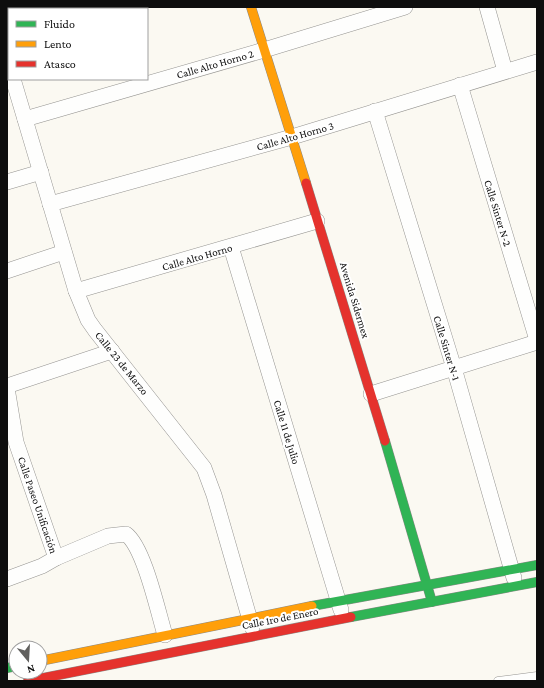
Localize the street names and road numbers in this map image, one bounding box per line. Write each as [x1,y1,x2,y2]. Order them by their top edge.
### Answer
street label: Calle Alto Horno 2 [175,47,255,81]
street label: Calle Alto Horno 3 [255,119,335,153]
street label: Calle Sinter N-2 [482,178,514,248]
street label: Calle Alto Horno [161,241,234,273]
street label: Avenida Sidermex [338,261,372,339]
street label: Calle Sinter N-1 [431,314,463,382]
street label: Calle 23 de Marzo [93,329,151,397]
street label: Calle 11 de Julio [271,398,303,466]
street label: Calle Paseo Unificación [16,455,60,555]
street label: Calle 1ro de Enero [241,605,320,631]

